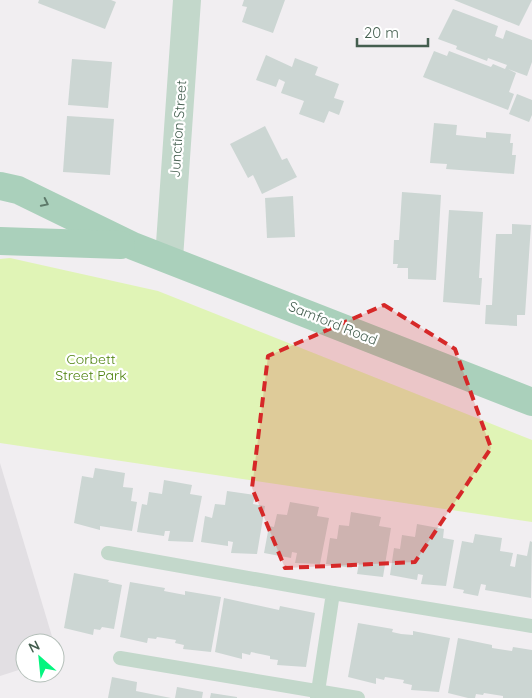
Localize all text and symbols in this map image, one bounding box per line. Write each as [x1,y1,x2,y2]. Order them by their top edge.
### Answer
scale bar [357,15,428,47]
text: 20 m [364,23,399,42]
street label: Junction Street [166,79,190,178]
one-way arrow [40,197,49,207]
street label: Samford Road [286,297,380,349]
park label: Corbett Street Park [55,350,127,384]
north arrow [15,633,65,683]
text: N [25,636,43,657]

